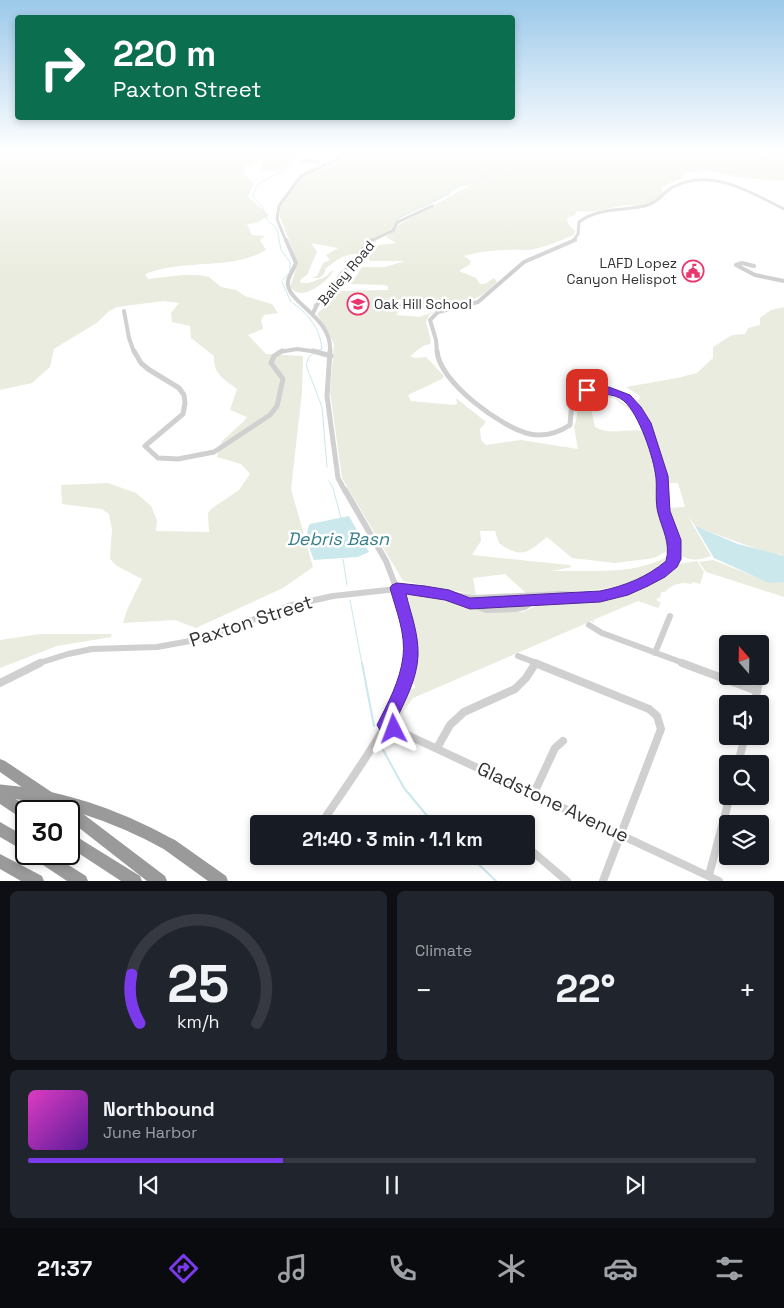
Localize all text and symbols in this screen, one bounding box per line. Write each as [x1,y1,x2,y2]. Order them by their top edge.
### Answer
text: 220 m [113,32,216,76]
icon: right [30,35,95,100]
text: Paxton Street [113,75,261,103]
street label: Bailey Road [314,237,378,309]
place label: LAFD Lopez Canyon Helispot [567,254,677,288]
public building icon: LAFD Lopez Canyon Helispot [681,259,705,283]
school or university icon: Oak Hill School [346,292,370,316]
place label: Oak Hill School [374,295,472,313]
pin [566,369,608,411]
icon: arrive [573,376,601,404]
water label: Debris Basn [287,527,390,550]
street label: Paxton Street [186,589,316,653]
north arrow [719,635,769,685]
map controls [719,635,769,865]
button: sound [719,695,769,745]
position arrow [367,702,419,754]
button: search [719,755,769,805]
street label: Gladstone Avenue [473,756,633,848]
speed limit sign: 30 [15,800,80,865]
button: layers [719,815,769,865]
text: 21:40 · 3 min · 1.1 km [302,827,483,852]
text: Climate [415,940,472,961]
text: 25 [167,951,230,1017]
text: 22° [555,965,616,1013]
text: − [415,972,432,1008]
text: + [739,972,756,1008]
text: km/h [177,1010,220,1033]
text: Northbound [103,1097,215,1122]
text: June Harbor [103,1122,197,1143]
icon: previous [135,1171,163,1199]
icon: pause [378,1171,406,1199]
icon: next [621,1171,649,1199]
icon: directions [166,1251,201,1286]
icon: music [275,1251,310,1286]
icon: phone [385,1251,420,1286]
icon: climate [494,1251,529,1286]
icon: car [603,1251,638,1286]
icon: filters [712,1251,747,1286]
text: 21:37 [37,1254,92,1282]

